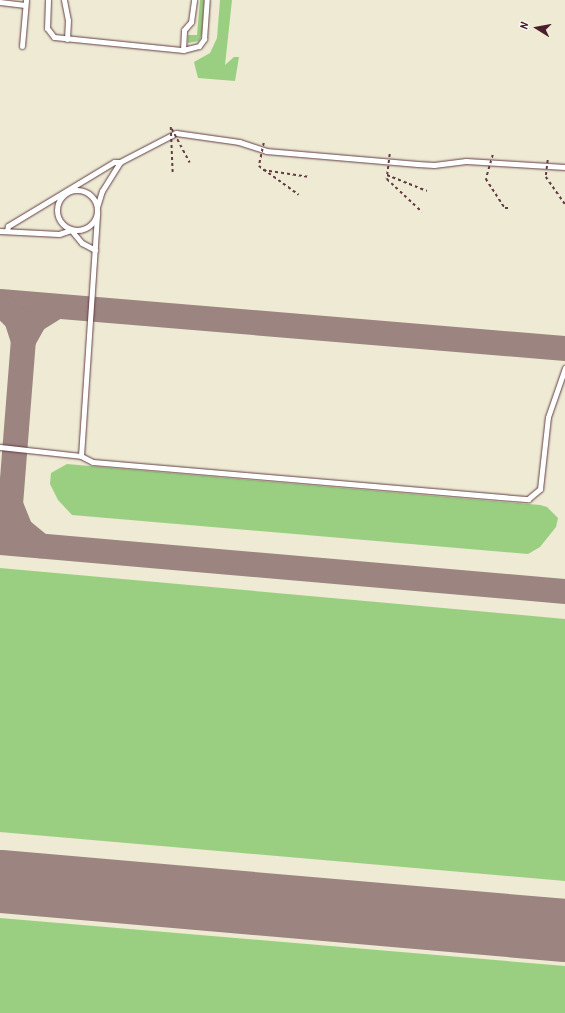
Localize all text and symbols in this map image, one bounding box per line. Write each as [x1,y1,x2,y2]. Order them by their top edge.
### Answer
north arrow [517,8,557,48]
text: N [516,21,535,31]

